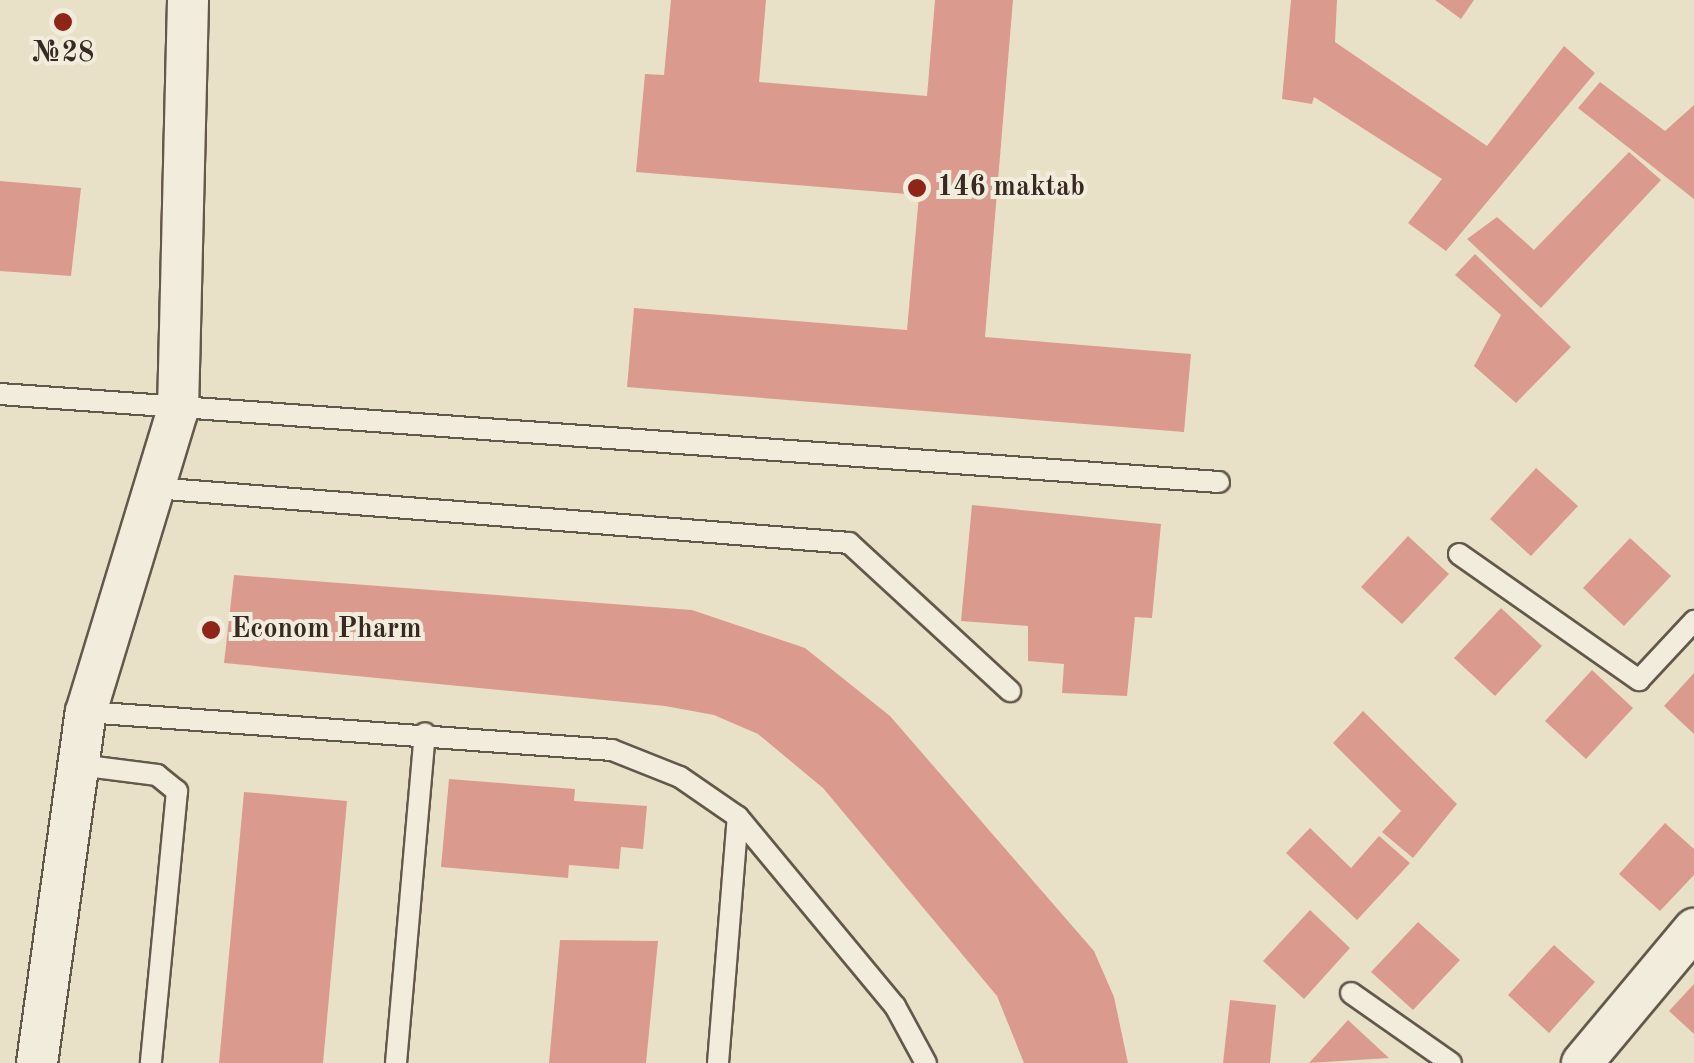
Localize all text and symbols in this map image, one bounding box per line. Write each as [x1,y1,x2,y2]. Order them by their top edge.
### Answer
marker: №28 [52,11,74,33]
place label: №28 [32,37,94,71]
place label: 146 maktab [937,171,1085,205]
marker: 146 maktab [906,177,928,199]
place label: Econom Pharm [231,613,422,647]
marker: Econom Pharm [200,619,222,641]

